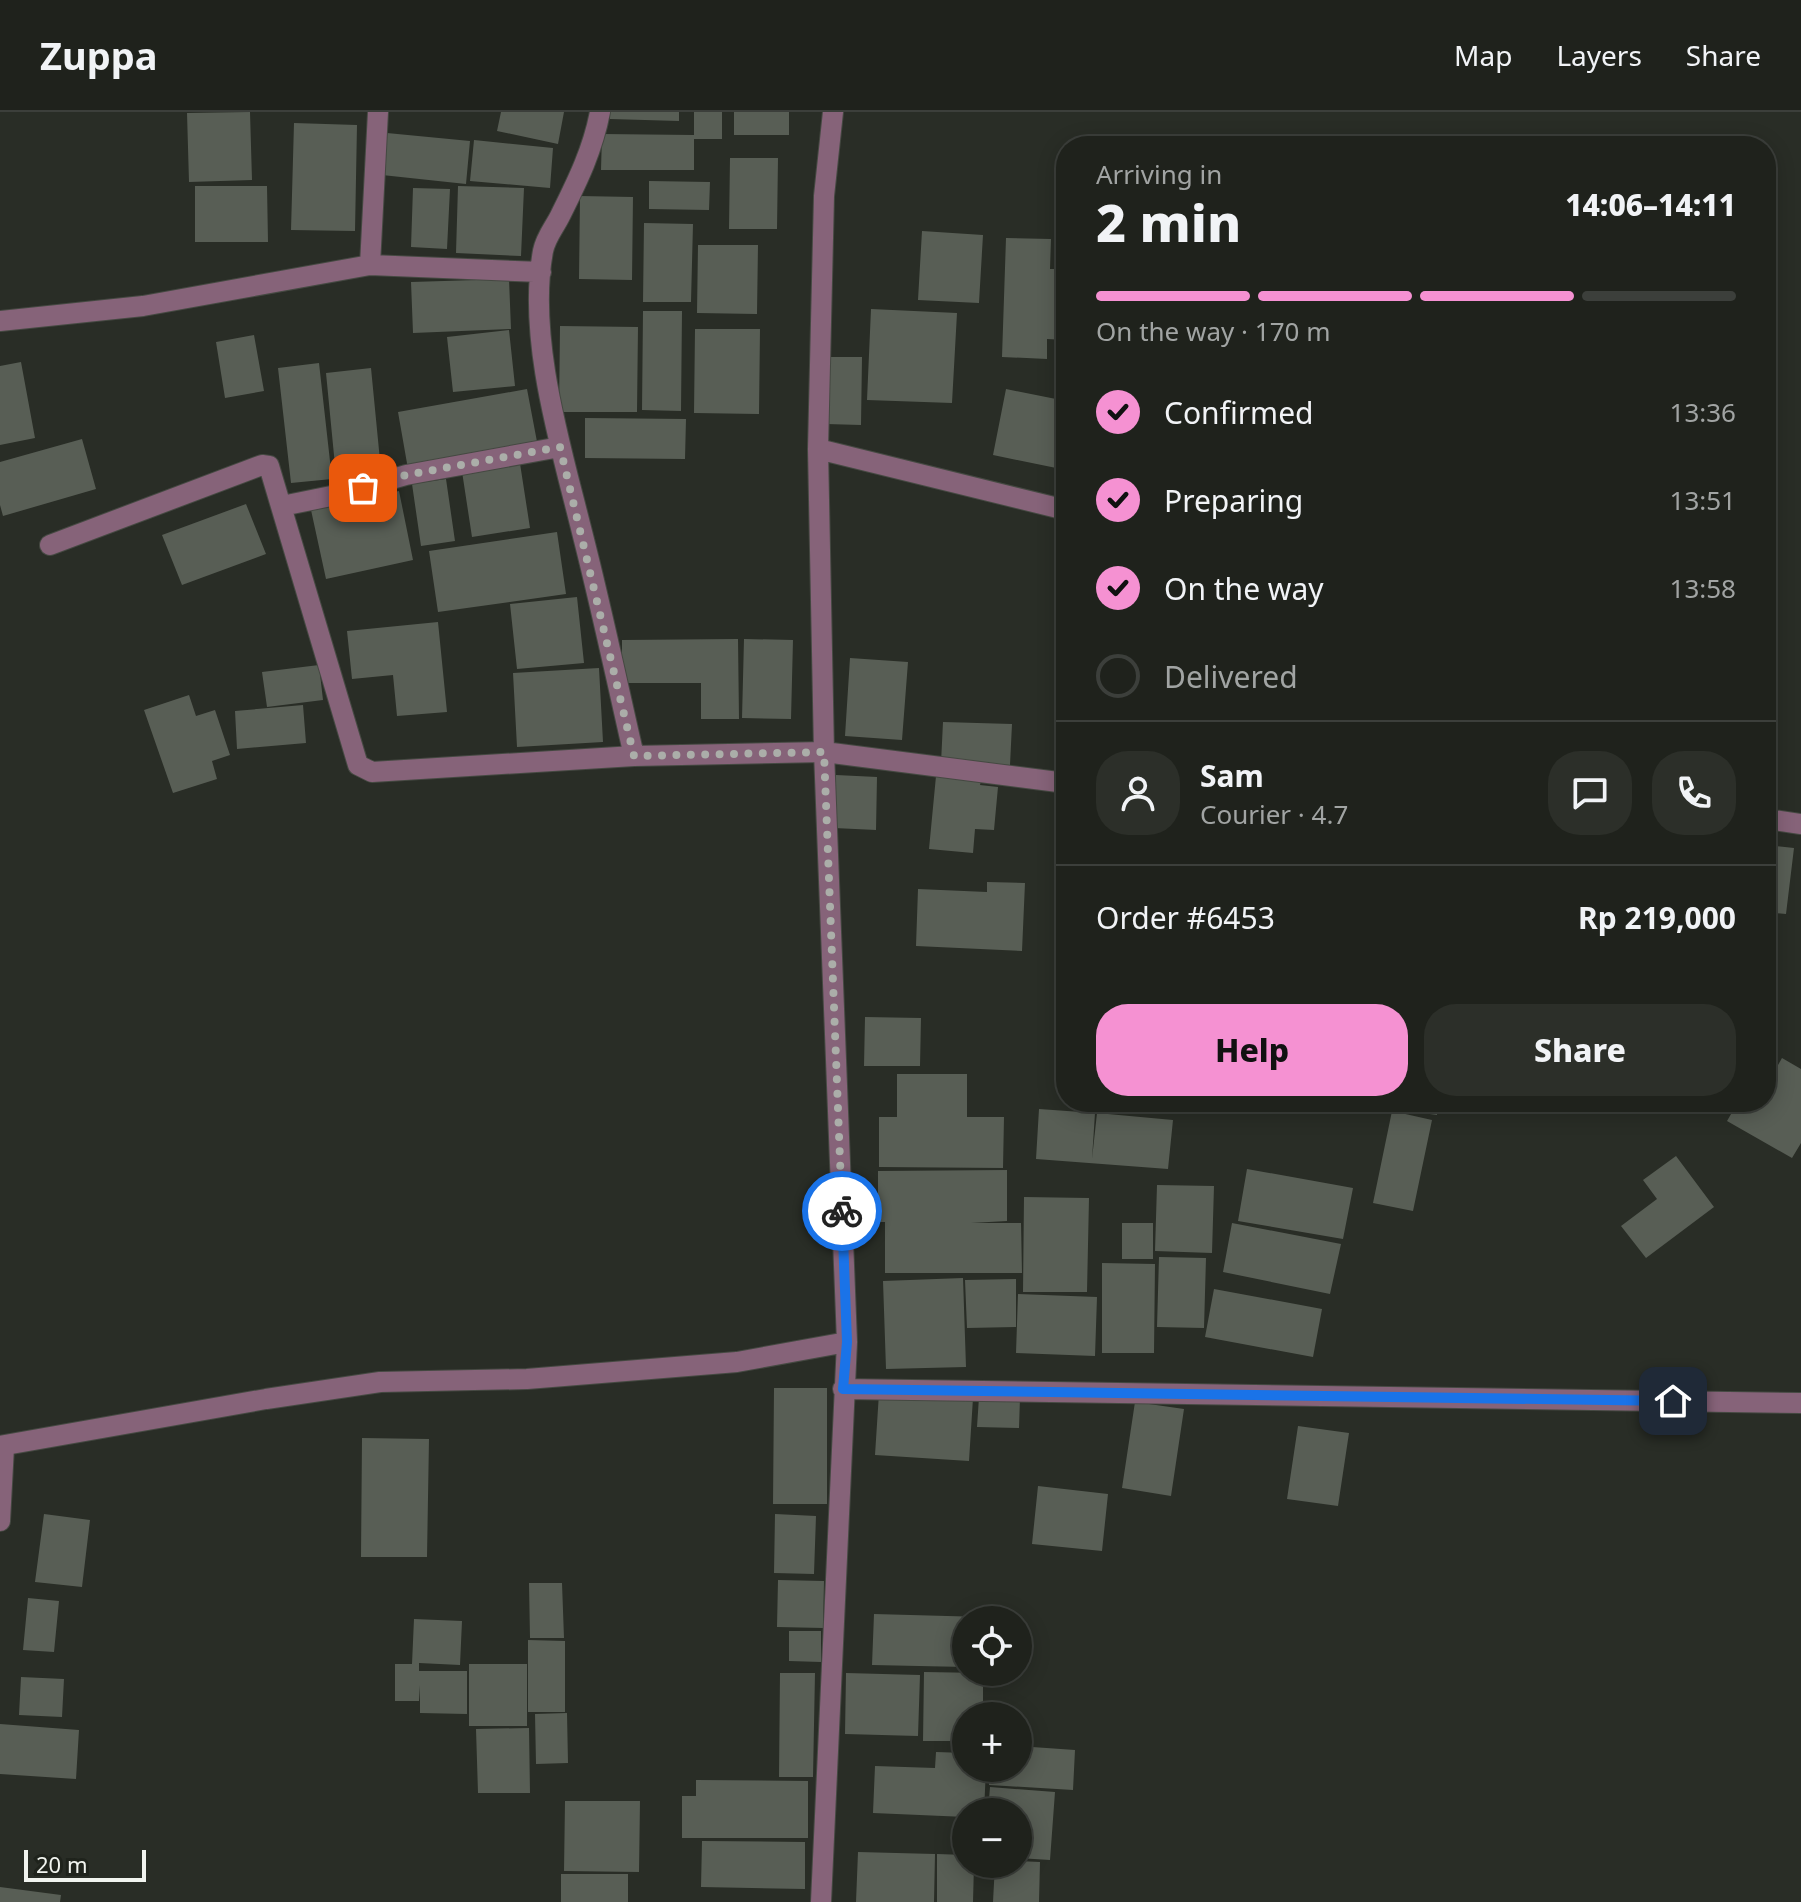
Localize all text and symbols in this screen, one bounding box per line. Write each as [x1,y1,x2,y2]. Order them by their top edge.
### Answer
text: Zuppa [40,29,158,81]
text: Map [1454,36,1512,74]
text: Layers [1556,36,1642,74]
text: Share [1686,36,1761,74]
text: Arriving in [1096,156,1222,192]
text: 14:06–14:11 [1565,184,1736,225]
text: 2 min [1096,186,1241,257]
text: On the way · 170 m [1096,313,1330,349]
icon: check [1096,390,1140,434]
text: Confirmed [1164,392,1314,433]
text: 13:36 [1670,394,1736,430]
pin [329,454,397,522]
icon: bag [341,466,385,510]
icon: check [1096,478,1140,522]
text: Preparing [1164,480,1303,521]
text: 13:51 [1670,482,1736,518]
icon: check [1096,566,1140,610]
text: On the way [1164,568,1324,609]
text: 13:58 [1670,570,1736,606]
text: Delivered [1164,656,1298,697]
button: person [1096,751,1180,835]
button: chat [1548,751,1632,835]
button: phone [1652,751,1736,835]
text: Sam [1200,755,1264,796]
text: Courier · 4.7 [1200,796,1348,832]
text: Order #6453 [1096,897,1275,938]
text: Rp 219,000 [1578,897,1736,938]
button: Help [1096,1004,1408,1096]
button: Share [1424,1004,1736,1096]
courier [802,1171,882,1251]
icon: bike [820,1189,864,1233]
pin [1639,1367,1707,1435]
icon: home [1651,1379,1695,1423]
map controls [952,1606,1032,1878]
button: locate [952,1606,1032,1686]
button: + [952,1702,1032,1782]
button: − [952,1798,1032,1878]
scale bar [24,1846,146,1882]
text: 20 m [36,1849,87,1879]

